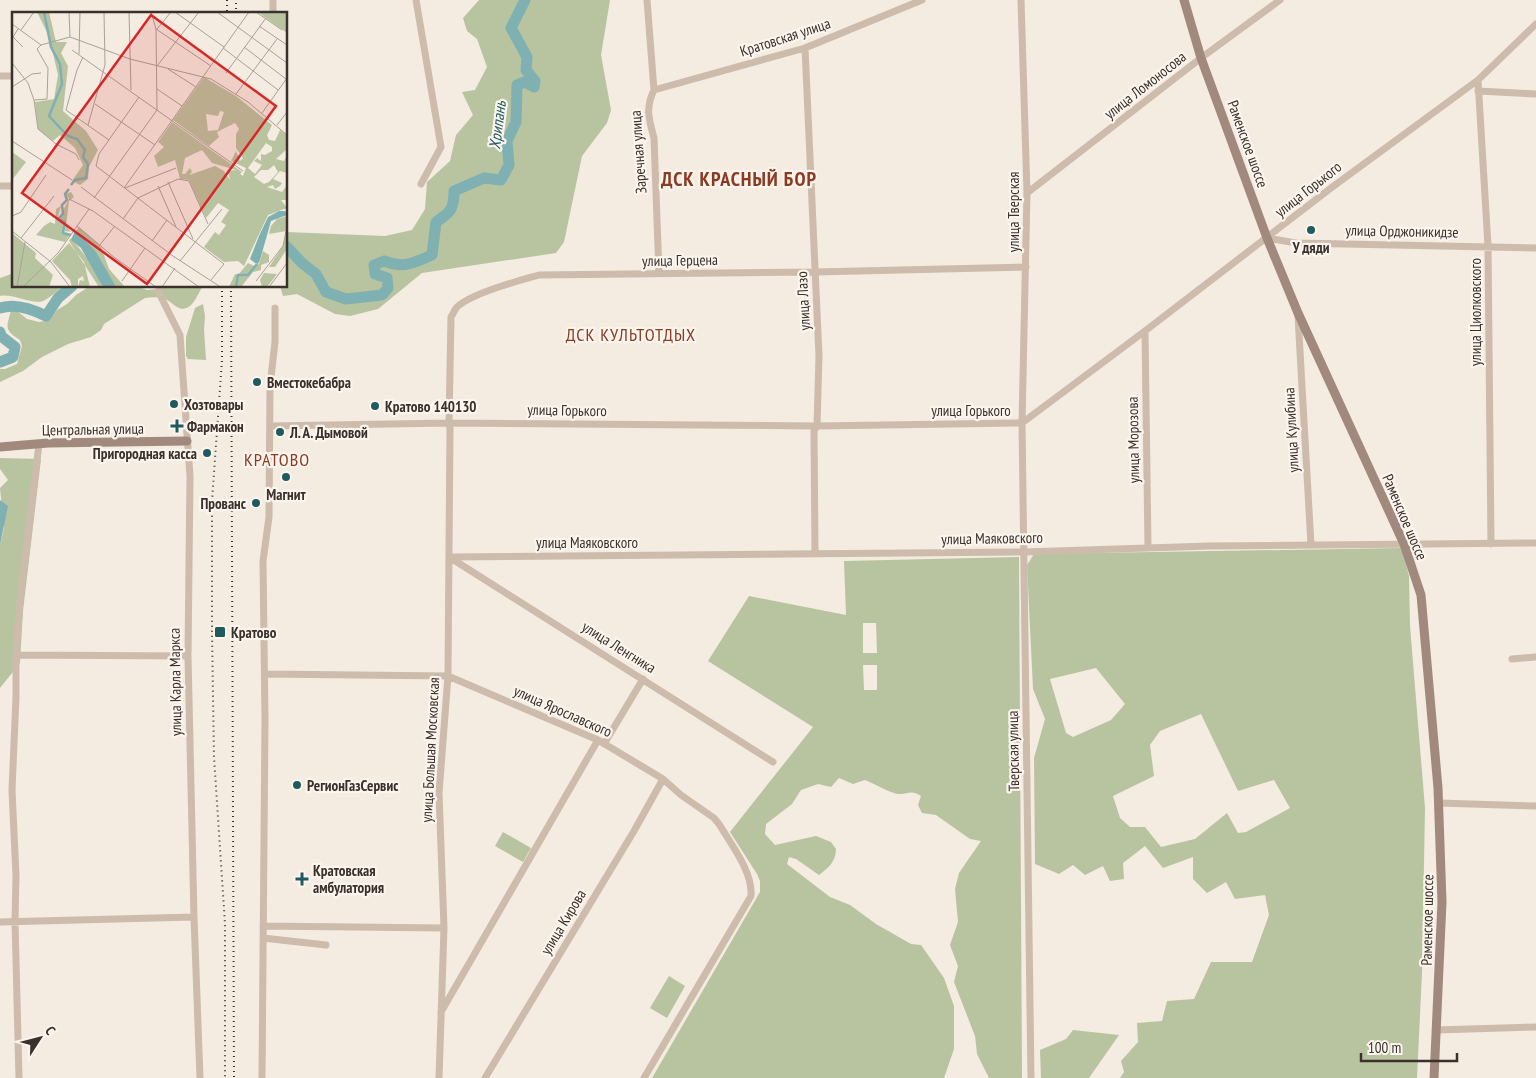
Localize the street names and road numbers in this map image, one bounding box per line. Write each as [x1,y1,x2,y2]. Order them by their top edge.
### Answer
street label: Кратовская улица [737,13,833,61]
street label: улица Ломоносова [1100,47,1190,123]
street label: Раменское шоссе [1223,98,1273,190]
street label: Заречная улица [626,110,650,194]
street label: улица Горького [1271,157,1345,221]
street label: улица Тверская [1004,171,1023,252]
street label: улица Орджоникидзе [1345,221,1459,241]
street label: улица Герцена [642,250,718,270]
street label: улица Циолковского [1466,258,1485,366]
street label: улица Лазо [792,271,814,331]
street label: улица Кулибина [1279,387,1303,473]
street label: улица Морозова [1123,396,1143,484]
street label: улица Горького [527,400,607,420]
street label: улица Горького [931,401,1011,420]
street label: Центральная улица [42,419,144,439]
street label: Раменское шоссе [1378,471,1432,563]
street label: улица Маяковского [941,528,1043,548]
street label: улица Маяковского [536,533,638,552]
street label: улица Ленгника [579,617,659,677]
street label: улица Карла Маркса [165,628,185,736]
street label: улица Большая Московская [417,677,443,823]
street label: улица Ярославского [511,681,615,741]
street label: Тверская улица [1003,710,1023,792]
street label: Раменское шоссе [1417,874,1437,966]
street label: улица Кирова [536,886,590,958]

